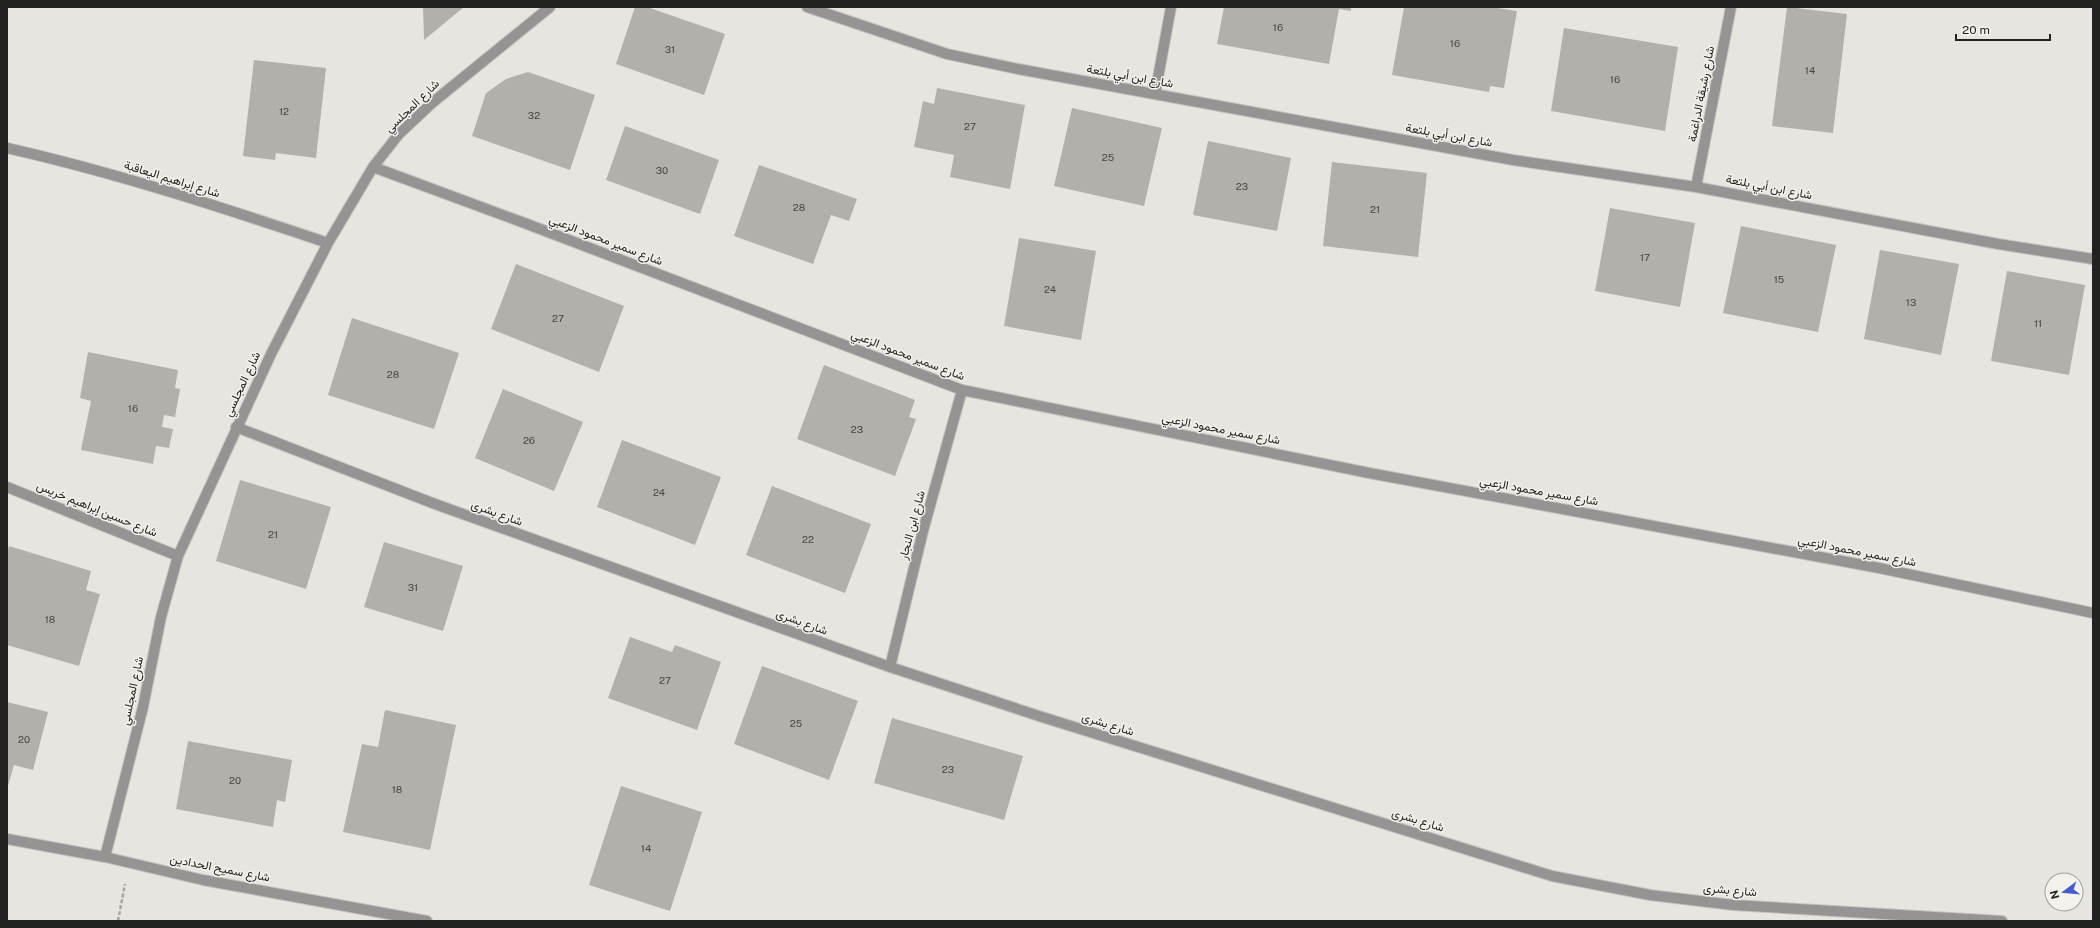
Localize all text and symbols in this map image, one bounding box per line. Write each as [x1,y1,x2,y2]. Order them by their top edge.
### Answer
scale bar [1956,16,2050,42]
house number: 16 [1273,21,1283,33]
text: 20 m [1962,23,1990,37]
house number: 16 [1450,37,1460,49]
house number: 31 [665,43,675,55]
street label: شارع رشيقة الدراغمة [1685,45,1719,143]
street label: شارع ابن أبي بلتعة [1085,61,1174,93]
house number: 14 [1805,64,1815,76]
house number: 16 [1610,73,1620,85]
street label: شارع المجلسي [382,77,444,138]
house number: 12 [279,105,289,117]
house number: 32 [528,109,540,121]
house number: 27 [964,120,976,132]
street label: شارع ابن أبي بلتعة [1404,120,1493,152]
house number: 25 [1102,151,1114,163]
street label: شارع إبراهيم اليعاقبة [122,158,222,202]
house number: 30 [656,164,668,176]
street label: شارع ابن أبي بلتعة [1724,172,1813,205]
house number: 23 [1236,180,1248,192]
house number: 28 [793,201,805,213]
house number: 21 [1370,203,1380,215]
street label: شارع سمير محمود الزعبي [546,212,665,271]
house number: 17 [1640,251,1650,263]
house number: 15 [1774,273,1784,285]
house number: 24 [1044,283,1056,295]
house number: 13 [1906,296,1916,308]
house number: 27 [552,312,564,324]
house number: 11 [2034,317,2042,329]
street label: شارع سمير محمود الزعبي [848,327,967,386]
street label: شارع المجلسي [221,349,266,420]
house number: 28 [387,368,399,380]
house number: 16 [128,402,138,414]
street label: شارع سمير محمود الزعبي [1160,411,1281,450]
house number: 23 [851,423,863,435]
house number: 26 [523,434,535,446]
street label: شارع سمير محمود الزعبي [1478,474,1600,511]
street label: شارع حسين إبراهيم خريس [34,478,159,541]
house number: 24 [653,486,665,498]
street label: شارع ابن النجار [896,489,930,562]
street label: شارع بشرى [469,497,525,531]
house number: 21 [268,528,278,540]
house number: 22 [802,533,814,545]
street label: شارع سمير محمود الزعبي [1796,533,1917,572]
house number: 31 [408,581,418,593]
street label: شارع بشرى [774,606,830,640]
house number: 18 [45,613,55,625]
street label: شارع المجلسي [118,655,149,727]
house number: 27 [659,674,671,686]
street label: شارع بشرى [1080,709,1136,740]
house number: 25 [790,717,802,729]
house number: 20 [18,733,30,745]
house number: 23 [942,763,954,775]
house number: 20 [229,774,241,786]
house number: 18 [392,783,402,795]
street label: شارع بشرى [1390,805,1446,836]
house number: 14 [641,842,651,854]
street label: شارع سميح الحدادين [168,851,271,887]
north arrow [2044,872,2084,912]
street label: شارع بشرى [1702,881,1757,901]
text: N [2047,889,2061,901]

